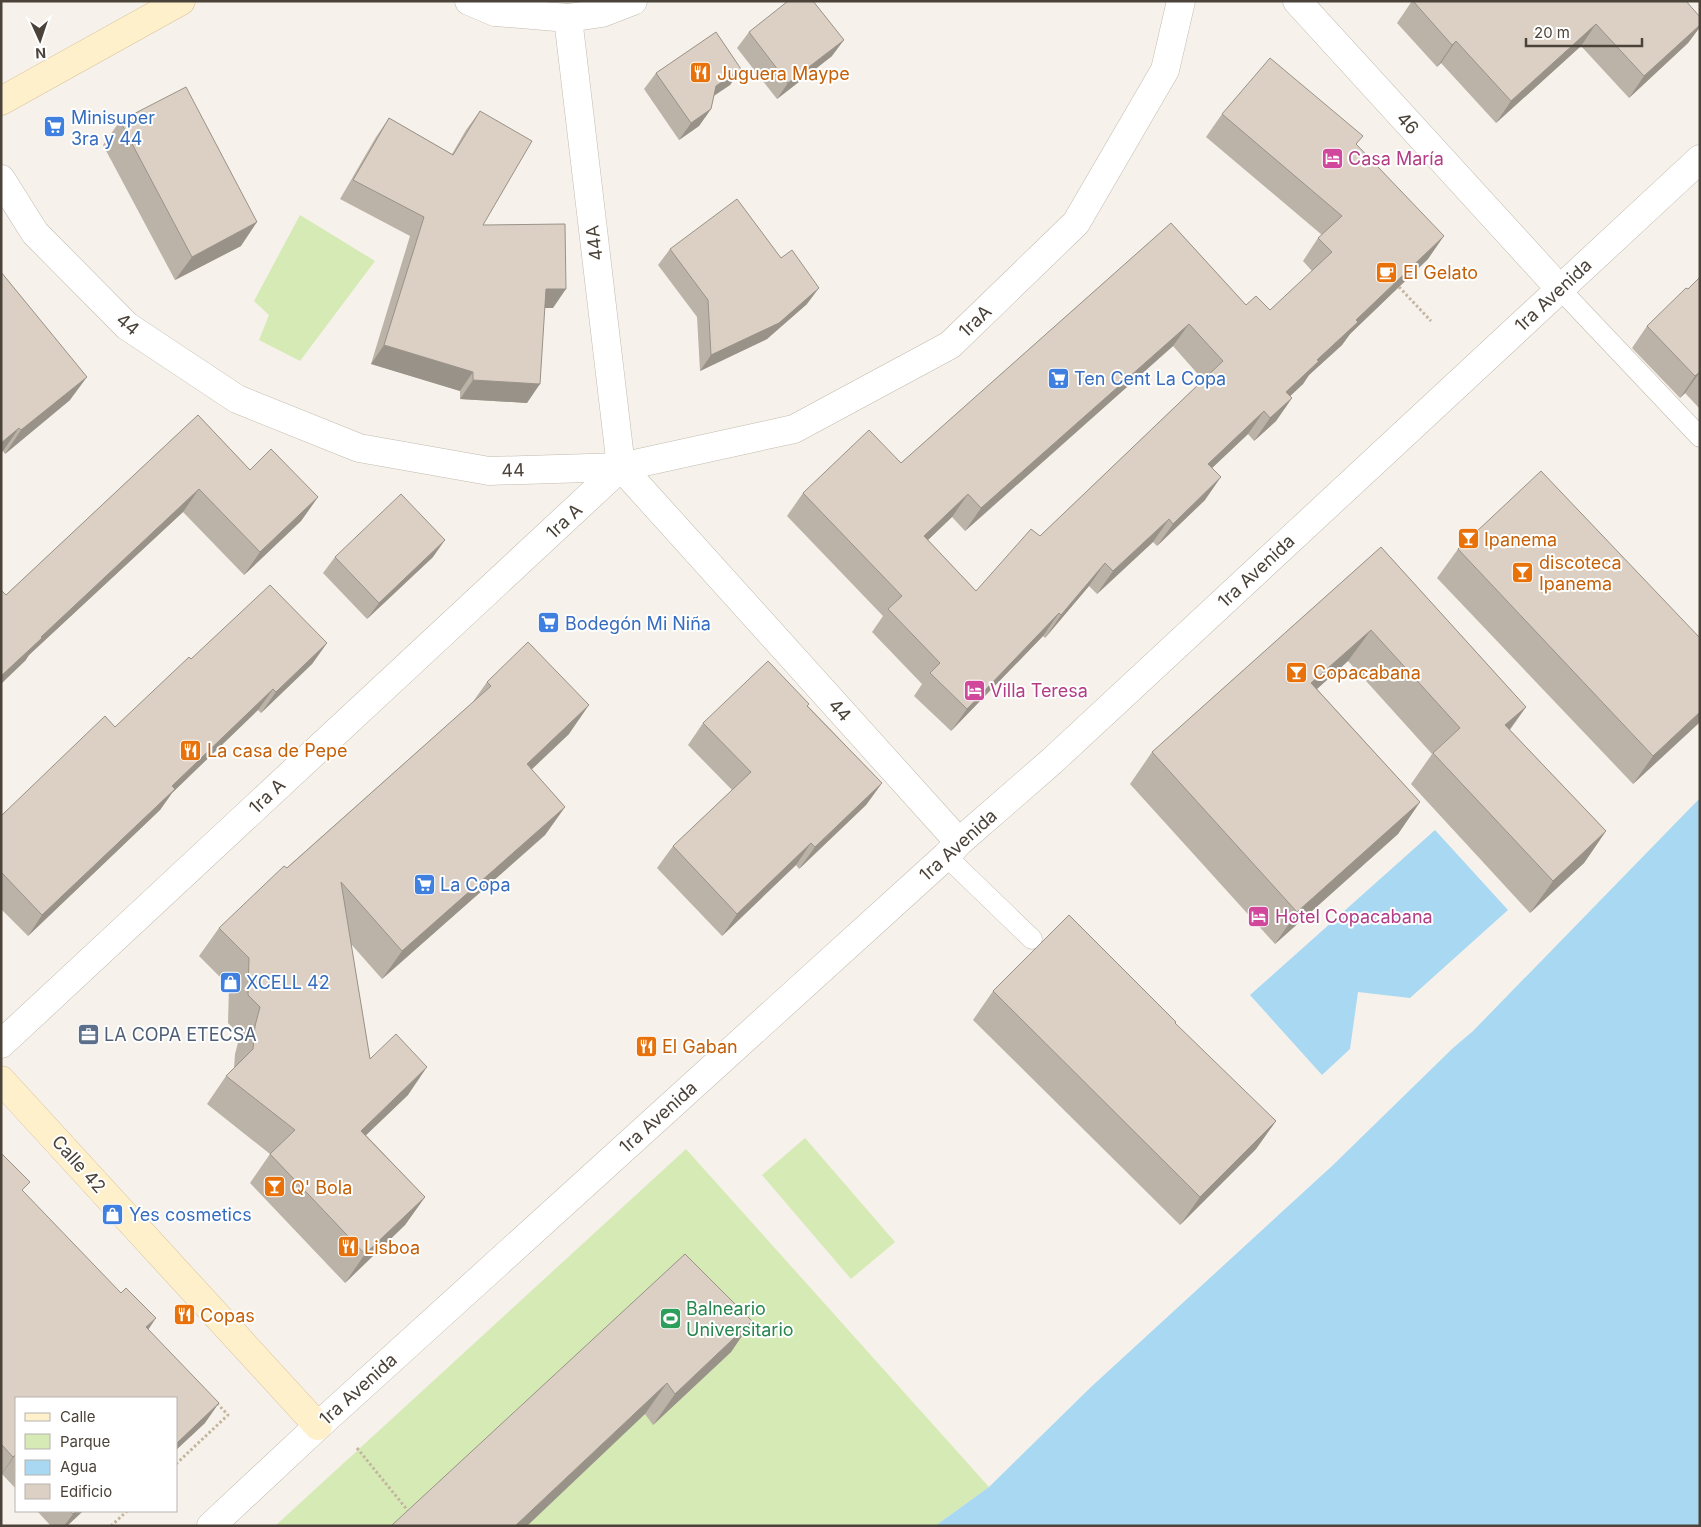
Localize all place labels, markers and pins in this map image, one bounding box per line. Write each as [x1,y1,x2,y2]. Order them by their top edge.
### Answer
restaurant icon: Juguera Maype [689,61,713,85]
place label: Juguera Maype [717,63,850,84]
place label: Minisuper 3ra y 44 [71,107,155,149]
supermarket icon: Minisuper 3ra y 44 [43,115,67,139]
hotel icon: Casa María [1320,146,1344,170]
place label: Casa María [1348,148,1444,169]
cafe icon: El Gelato [1375,260,1399,284]
place label: El Gelato [1403,262,1478,283]
supermarket icon: Ten Cent La Copa [1046,366,1070,390]
place label: Ten Cent La Copa [1074,368,1226,389]
bar icon: Ipanema [1456,527,1480,551]
place label: Ipanema [1484,529,1557,550]
place label: discoteca Ipanema [1539,552,1622,594]
bar icon: discoteca Ipanema [1511,560,1535,584]
supermarket icon: Bodegón Mi Niña [537,611,561,635]
place label: Bodegón Mi Niña [565,613,711,634]
bar icon: Copacabana [1285,660,1309,684]
place label: Copacabana [1313,662,1421,683]
hotel icon: Villa Teresa [962,678,986,702]
place label: Villa Teresa [990,680,1088,701]
restaurant icon: La casa de Pepe [179,738,203,762]
place label: La casa de Pepe [207,740,348,761]
supermarket icon: La Copa [412,872,436,896]
place label: La Copa [440,874,511,895]
hotel icon: Hotel Copacabana [1247,904,1271,928]
place label: Hotel Copacabana [1275,906,1433,927]
shop icon: XCELL 42 [218,970,242,994]
place label: XCELL 42 [246,972,330,993]
office icon: LA COPA ETECSA [76,1022,100,1046]
place label: LA COPA ETECSA [104,1024,257,1045]
restaurant icon: El Gaban [634,1034,658,1058]
place label: El Gaban [662,1036,738,1057]
bar icon: Q' Bola [263,1175,287,1199]
place label: Q' Bola [291,1177,352,1198]
shop icon: Yes cosmetics [101,1202,125,1226]
place label: Yes cosmetics [129,1204,252,1225]
restaurant icon: Lisboa [336,1235,360,1259]
place label: Lisboa [364,1237,420,1258]
place label: Balneario Universitario [686,1298,794,1340]
restaurant icon: Copas [172,1303,196,1327]
place label: Copas [200,1305,255,1326]
sports icon: Balneario Universitario [658,1306,682,1330]

